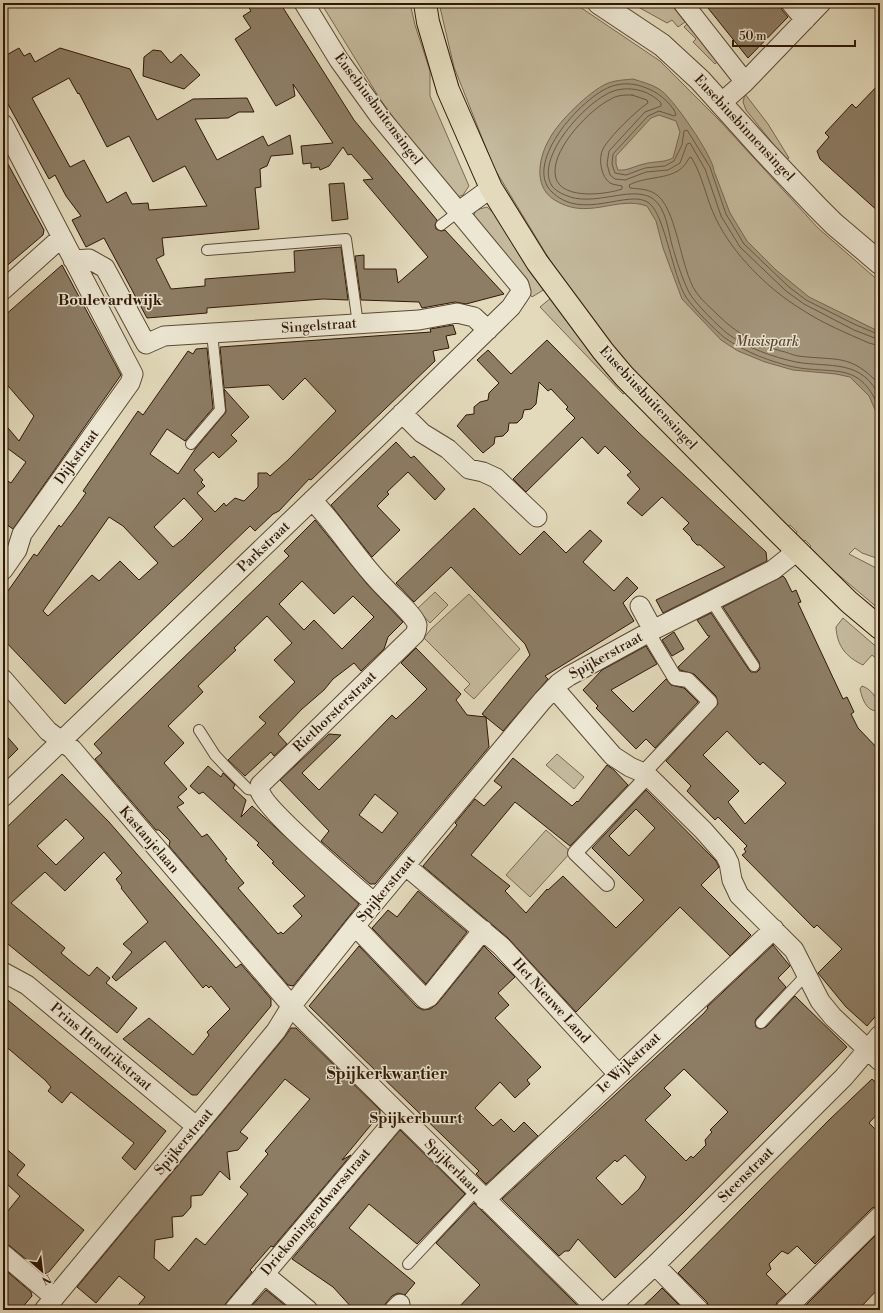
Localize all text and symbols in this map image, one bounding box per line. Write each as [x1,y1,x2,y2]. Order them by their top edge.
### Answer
scale bar [733,22,855,48]
text: 50 m [739,29,767,44]
street label: Eusebiusbuitensingel [330,49,426,169]
street label: Eusebiusbinnensingel [690,71,798,185]
district label: Boulevardwijk [58,291,163,310]
street label: Singelstraat [281,314,357,338]
park label: Musispark [735,333,799,351]
street label: Eusebiusbuitensingel [595,342,701,454]
street label: Dijkstraat [51,426,103,488]
street label: Parkstraat [234,518,294,576]
street label: Spijkerstraat [566,628,646,684]
street label: Riethorsterstraat [289,668,381,756]
street label: Kastanjelaan [115,803,183,878]
street label: Spijkerstraat [353,852,419,926]
street label: Het Nieuwe Land [508,955,594,1047]
street label: Prins Hendrikstraat [46,999,156,1095]
street label: 1e Wijkstraat [593,1029,665,1097]
district label: Spijkerkwartier [326,1064,448,1084]
street label: Spijkerstraat [151,1105,217,1179]
district label: Spijkerbuurt [369,1109,463,1128]
street label: Spijkerlaan [420,1135,484,1199]
street label: Steenstraat [714,1143,778,1207]
street label: Driekoningendwarsstraat [257,1144,375,1280]
north arrow [22,1251,62,1291]
text: N [39,1271,53,1287]

